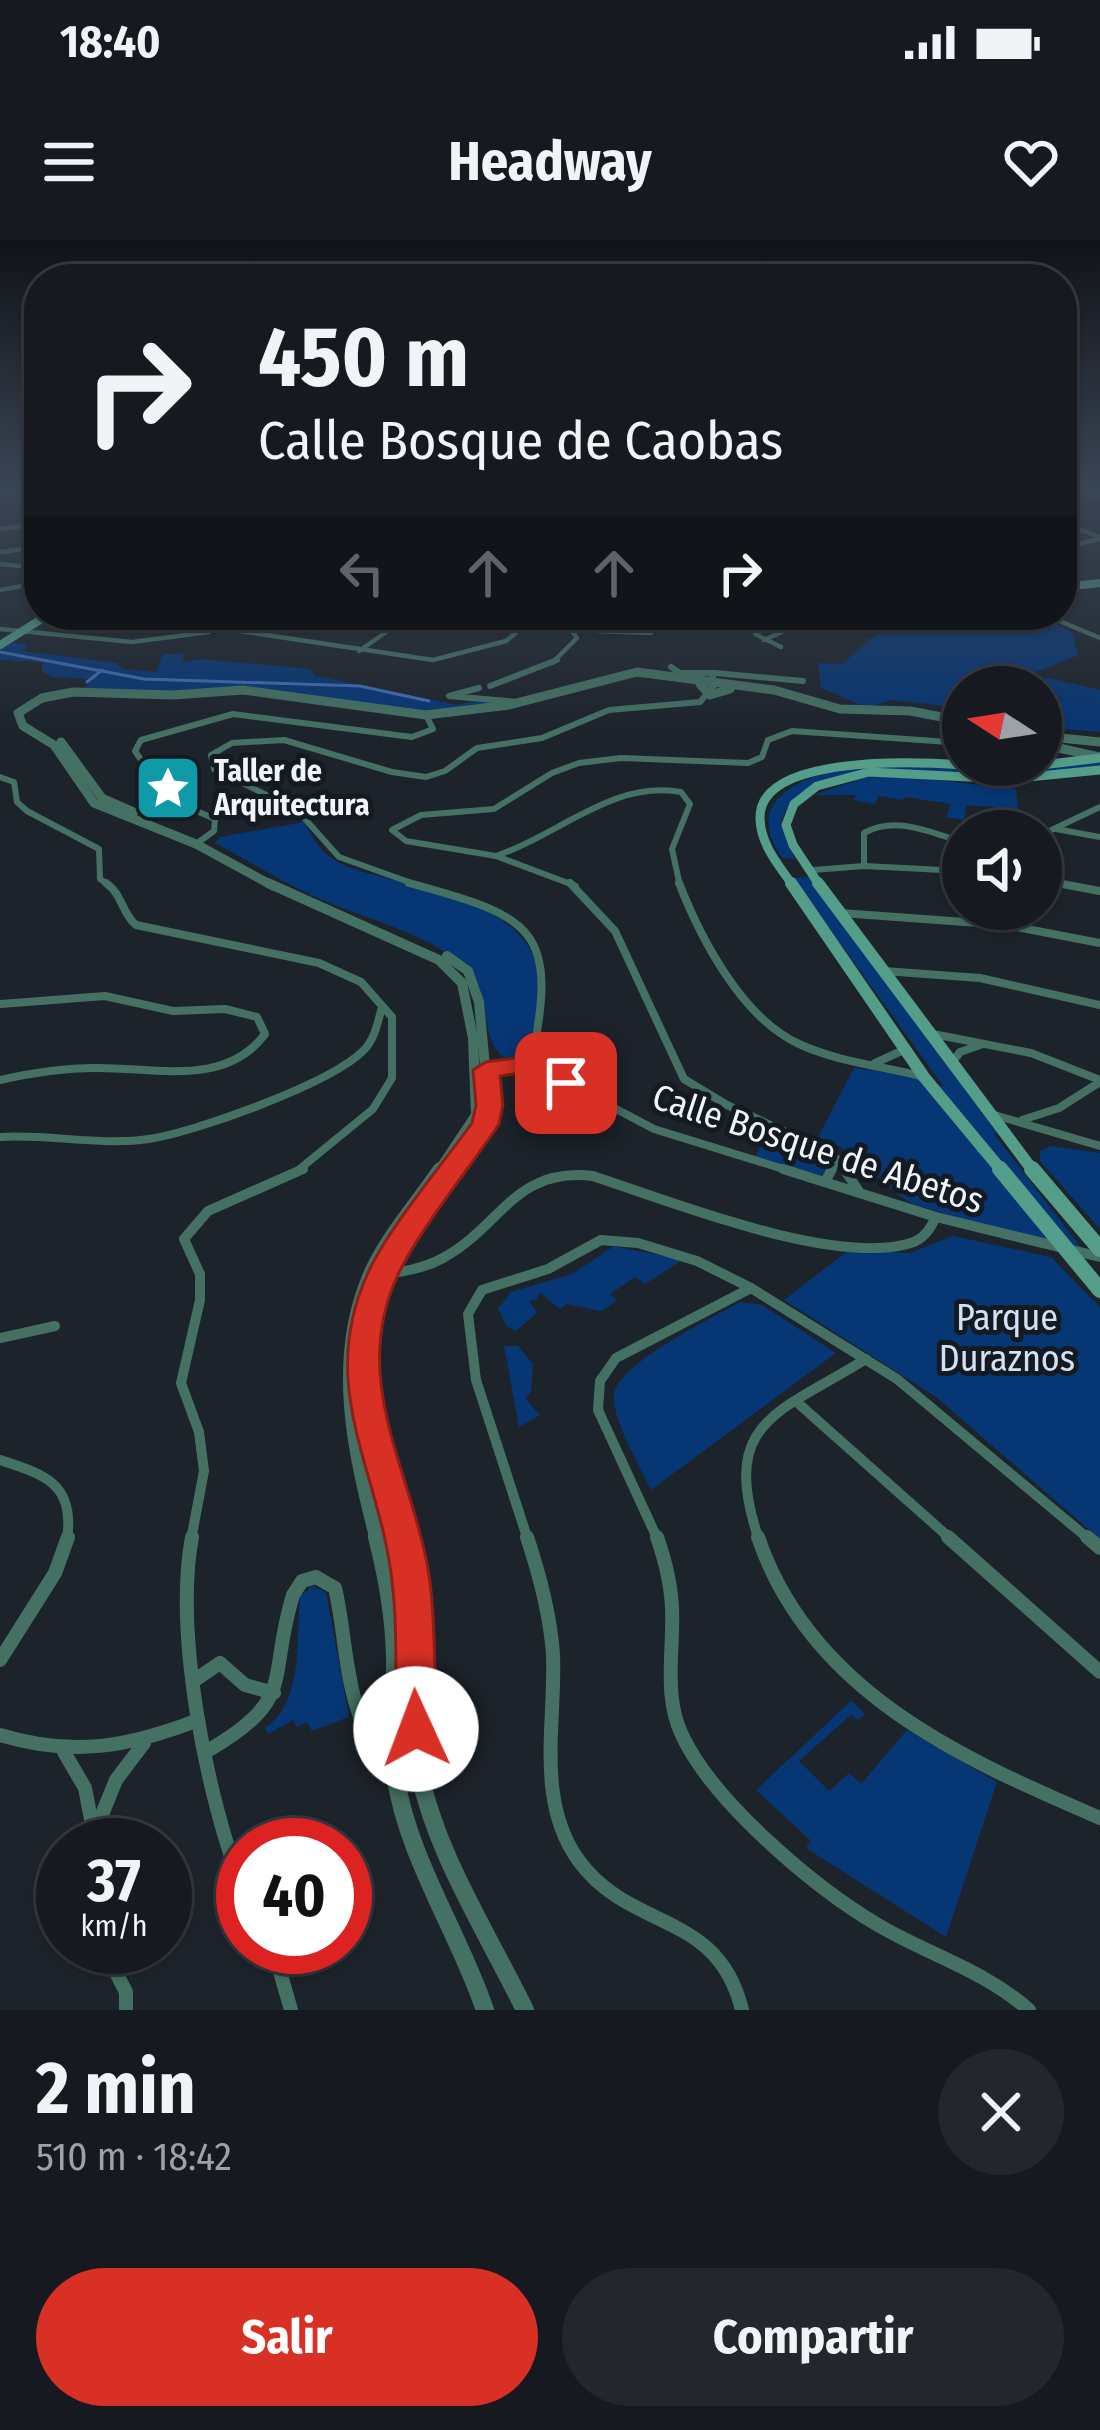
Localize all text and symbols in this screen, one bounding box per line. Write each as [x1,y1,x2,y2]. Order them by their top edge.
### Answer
text: 18:40 [60,15,161,69]
icon: menu [36,129,102,195]
icon: heart [998,129,1064,195]
text: Headway [448,130,652,194]
text: 450 m [258,307,469,408]
icon: right [60,312,216,468]
text: Calle Bosque de Caobas [258,409,783,473]
icon: left [329,540,395,606]
icon: ahead [455,540,521,606]
icon: ahead [581,540,647,606]
icon: right [707,540,773,606]
north arrow [942,666,1062,786]
map controls [942,666,1062,930]
place icon: Taller de Arquitectura [133,753,203,823]
place label: Taller de Arquitectura [213,753,370,823]
button: sound [942,810,1062,930]
pin [515,1032,617,1134]
icon: arrive [533,1050,599,1116]
street label: Calle Bosque de Abetos [647,1075,989,1223]
park label: Parque Duraznos [939,1296,1075,1381]
position arrow [353,1666,479,1792]
speed limit sign: 40 [216,1818,372,1974]
text: 37 [87,1845,141,1917]
text: km/h [81,1908,147,1944]
text: 2 min [36,2046,196,2132]
button: close [938,2049,1064,2175]
text: 510 m · 18:42 [36,2134,232,2180]
button: Salir [36,2268,538,2406]
button: Compartir [562,2268,1064,2406]

